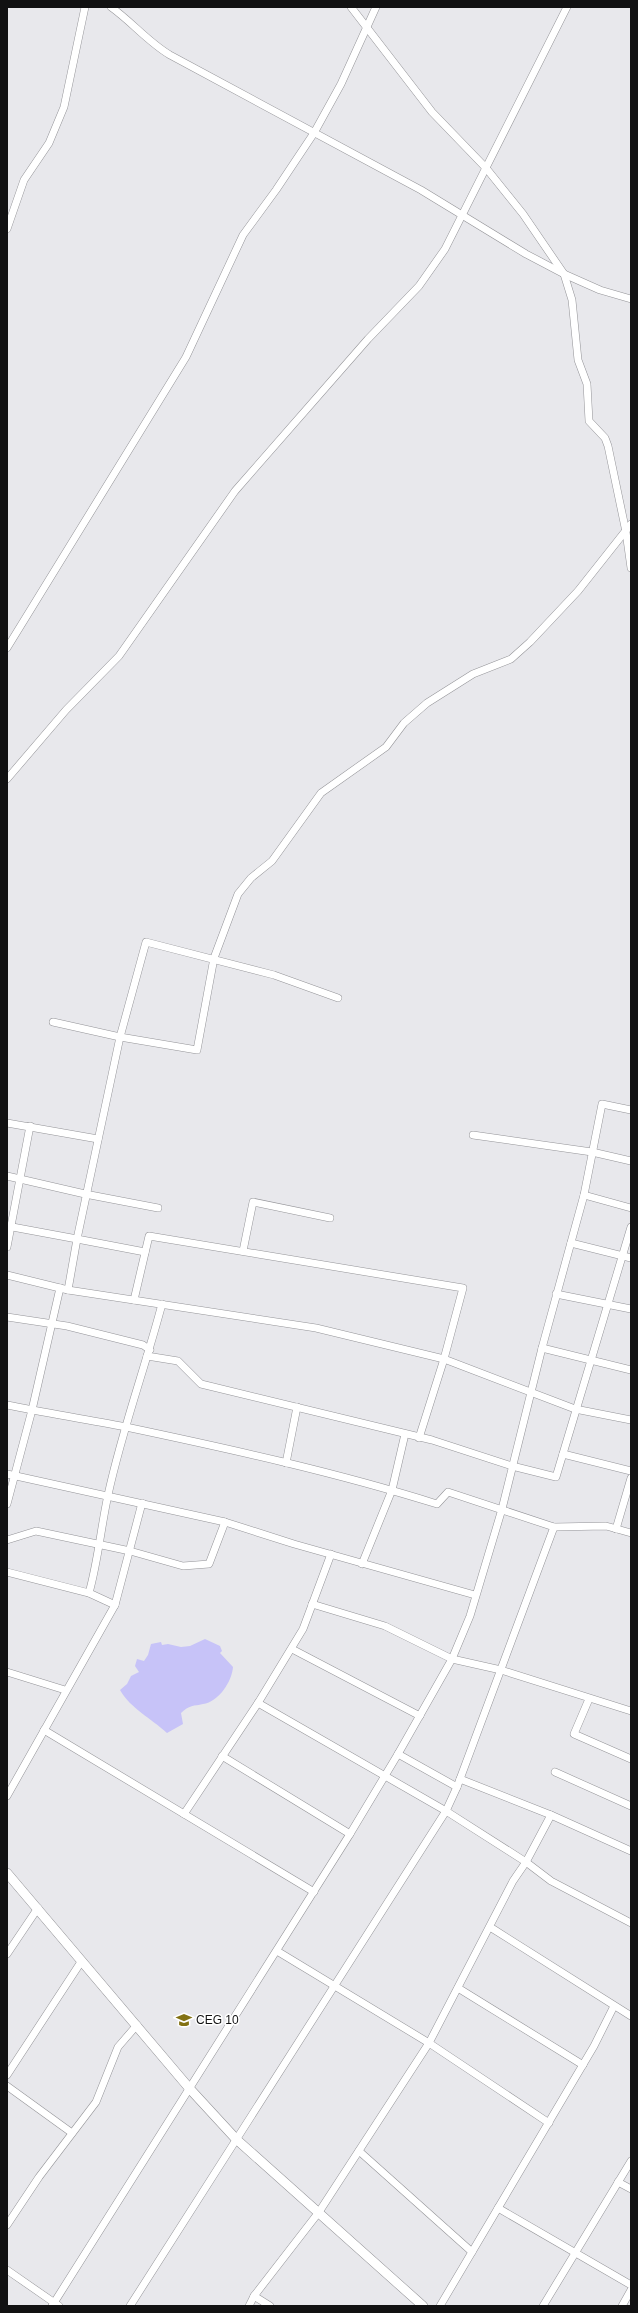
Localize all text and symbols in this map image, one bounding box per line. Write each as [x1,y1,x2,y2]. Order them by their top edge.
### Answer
school or university icon: CEG 10 [175,2011,193,2029]
place label: CEG 10 [196,2013,239,2027]

